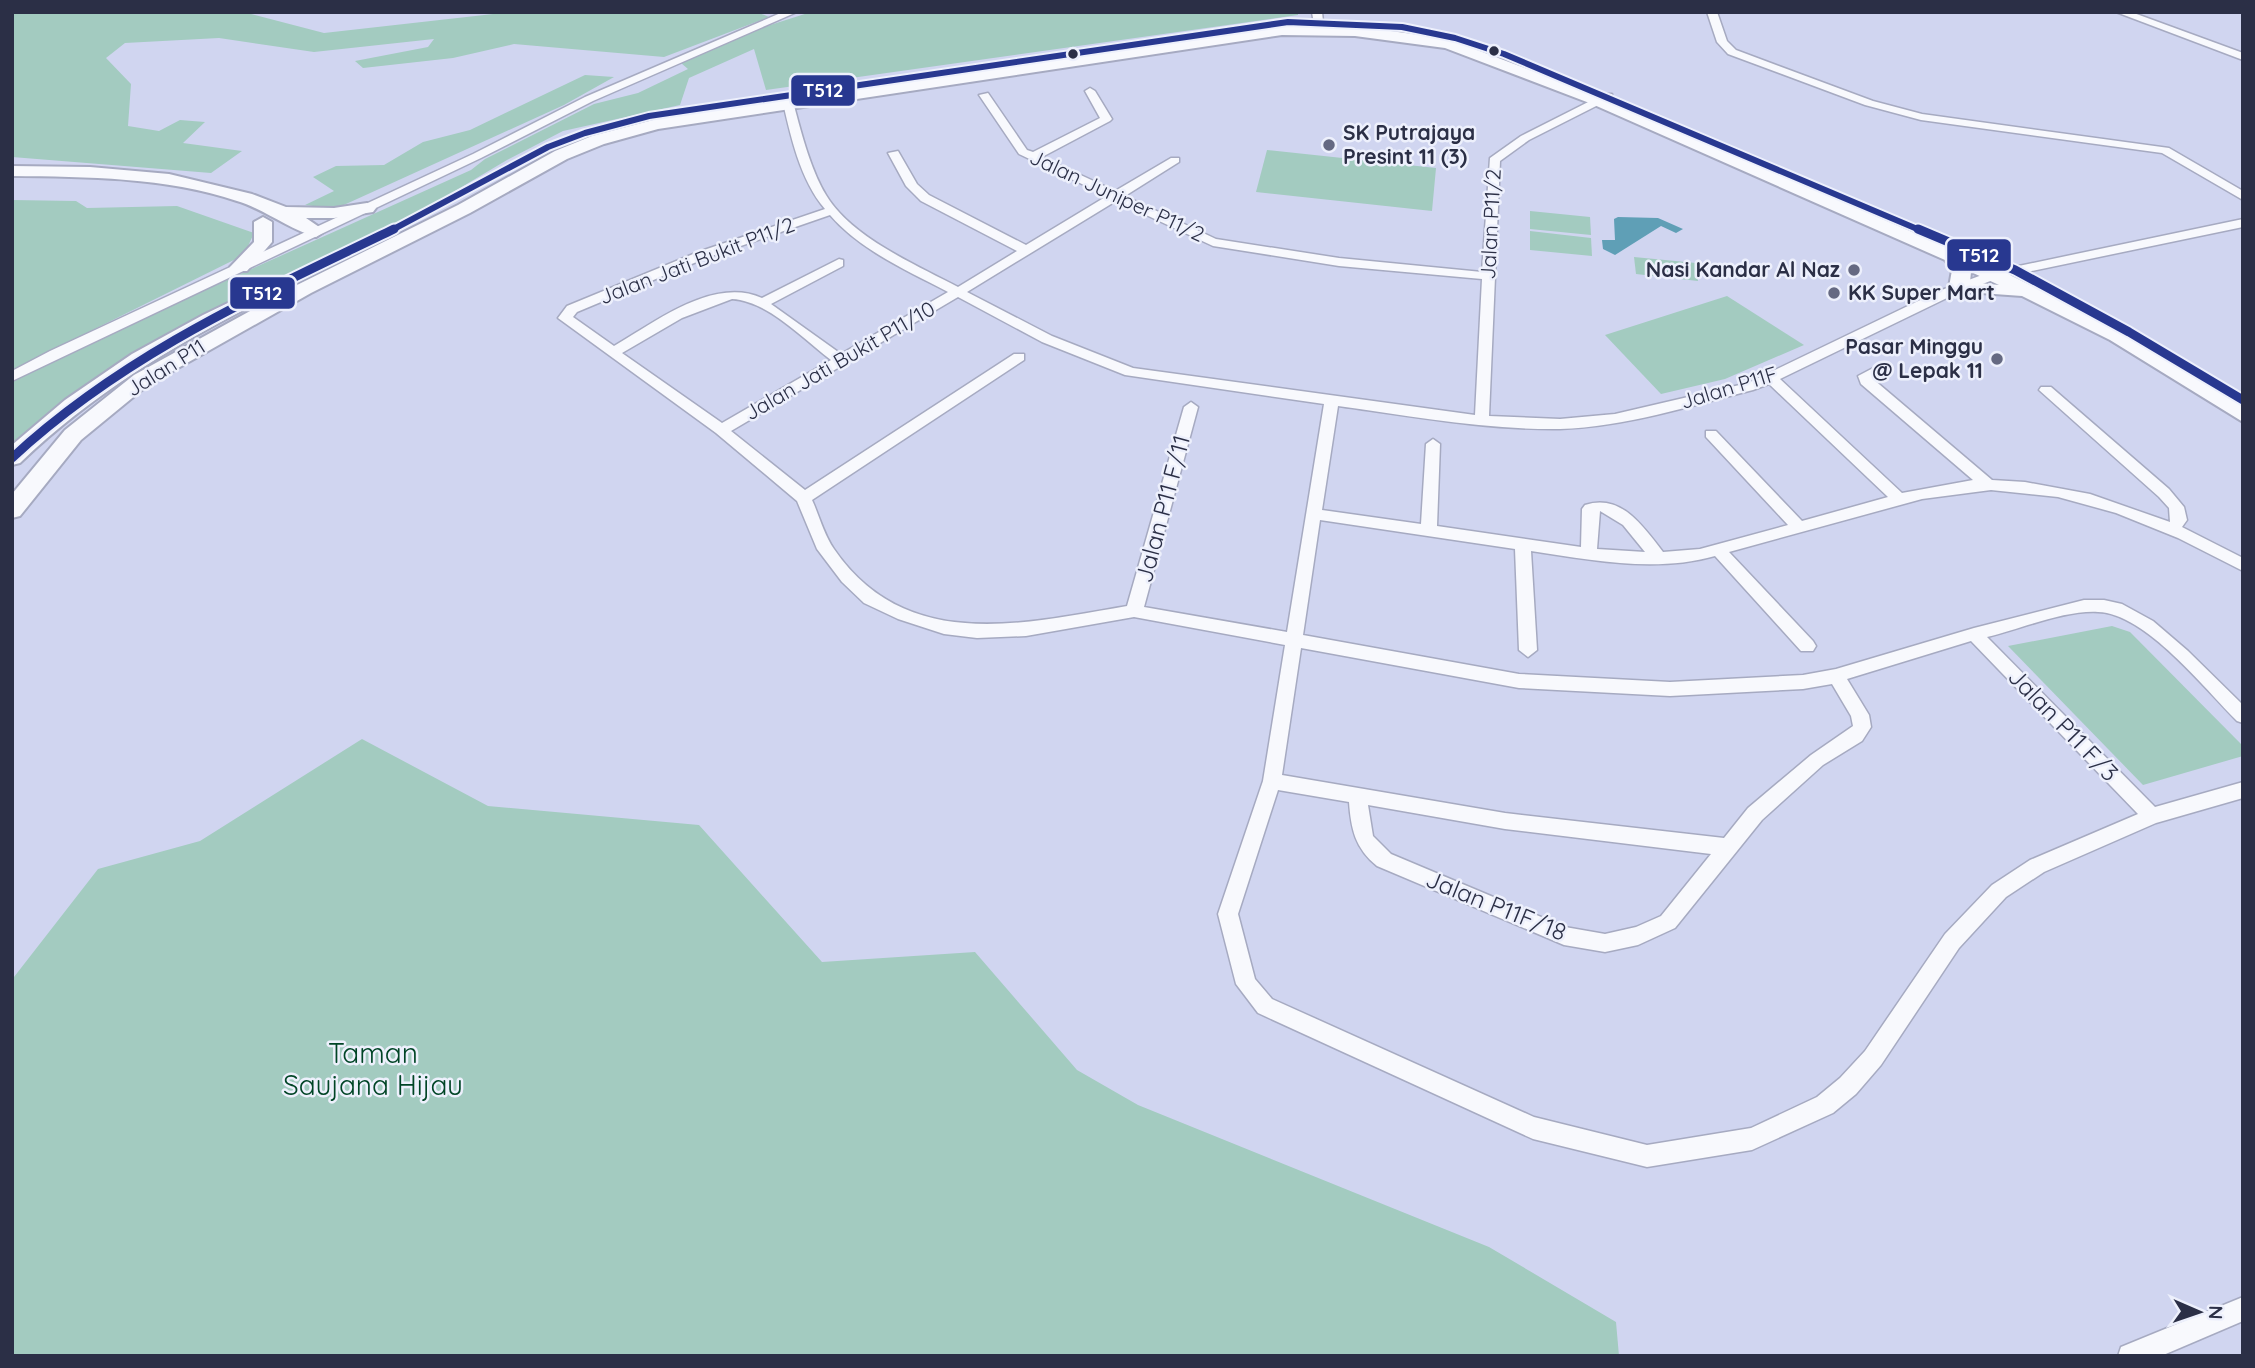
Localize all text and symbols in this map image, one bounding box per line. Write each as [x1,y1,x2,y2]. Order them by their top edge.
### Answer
unlabelled marker [1487,44,1501,58]
unlabelled marker [1066,47,1080,61]
line badge: T512 [790,74,856,107]
text: T512 [802,78,844,102]
place label: SK Putrajaya Presint 11 (3) [1343,119,1475,169]
marker: SK Putrajaya Presint 11 (3) [1321,137,1337,153]
street label: Jalan Juniper P11/2 [1026,143,1209,247]
street label: Jalan P11/2 [1474,168,1506,280]
street label: Jalan Jati Bukit P11/2 [595,211,798,309]
line badge: T512 [1946,238,2012,272]
text: T512 [1958,243,2000,267]
place label: Nasi Kandar Al Naz [1646,256,1840,282]
marker: Nasi Kandar Al Naz [1846,262,1862,278]
line badge: T512 [229,276,296,310]
place label: KK Super Mart [1848,279,1995,305]
text: T512 [241,281,283,305]
marker: KK Super Mart [1826,285,1842,301]
street label: Jalan Jati Bukit P11/10 [740,295,939,425]
street label: Jalan P11 [121,333,210,402]
place label: Pasar Minggu @ Lepak 11 [1845,333,1983,383]
marker: Pasar Minggu @ Lepak 11 [1989,351,2005,367]
street label: Jalan P11F [1677,360,1780,414]
street label: Jalan P11 F/11 [1128,432,1196,586]
street label: Jalan P11 F/3 [2002,661,2125,787]
street label: Jalan P11F/18 [1422,863,1571,947]
park label: Taman Saujana Hijau [283,1035,463,1102]
north arrow [2164,1277,2234,1347]
text: N [2204,1305,2228,1320]

